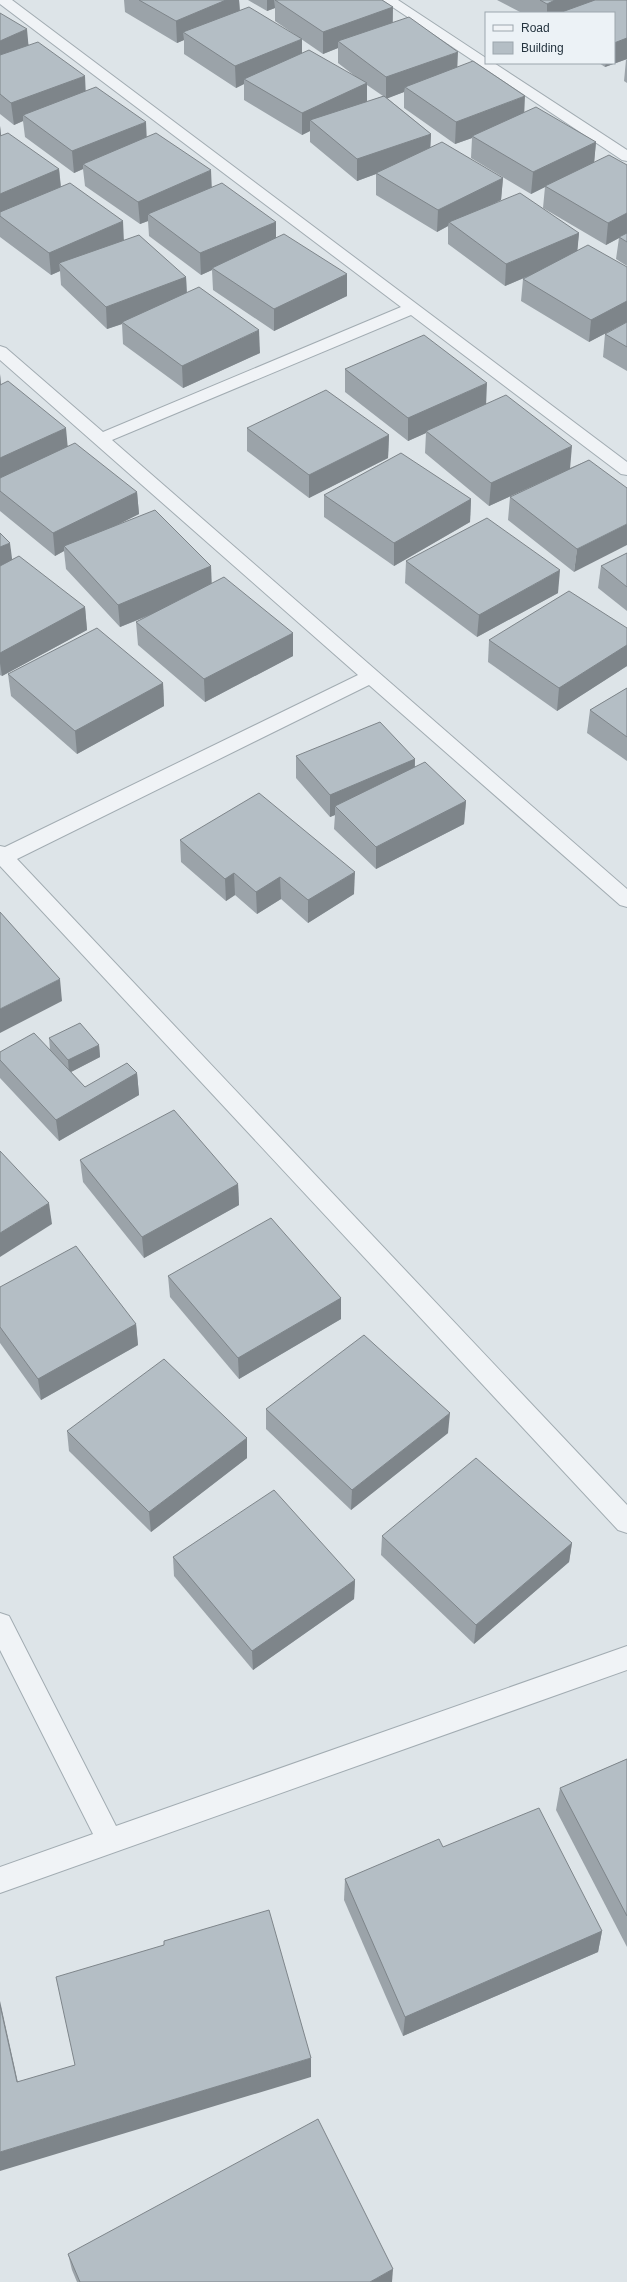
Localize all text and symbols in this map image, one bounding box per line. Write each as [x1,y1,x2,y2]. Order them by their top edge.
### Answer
legend [485,12,615,64]
text: Road [521,21,550,35]
text: Building [521,41,564,55]

